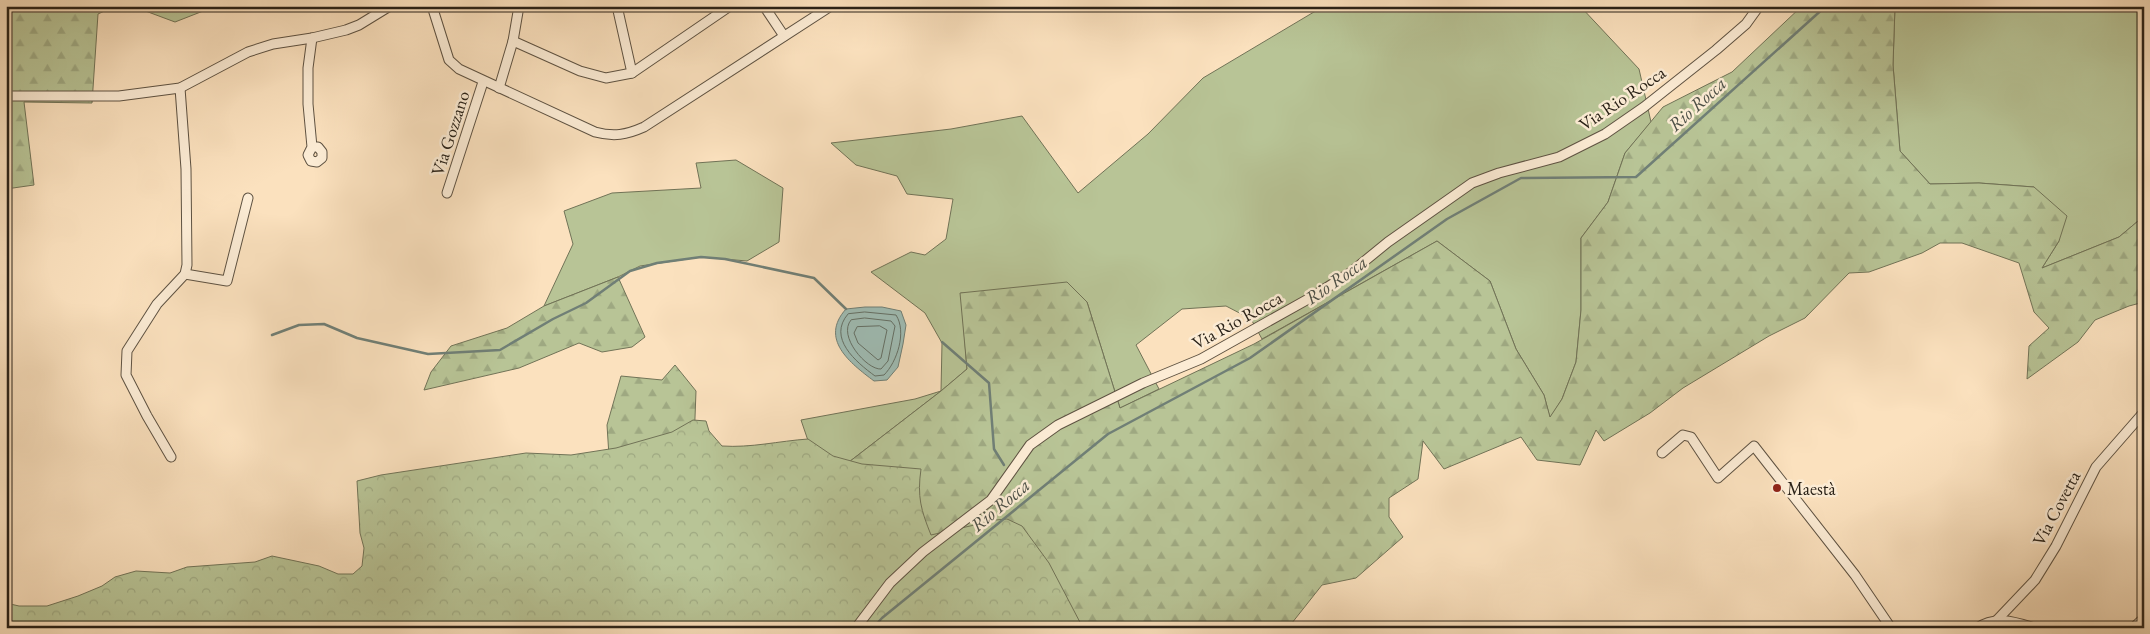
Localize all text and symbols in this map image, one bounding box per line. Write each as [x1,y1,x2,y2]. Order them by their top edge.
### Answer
street label: Via Rio Rocca [1574,60,1670,135]
water label: Rio Rocca [1662,71,1732,137]
street label: Via Gozzano [425,88,475,178]
water label: Rio Rocca [1300,250,1372,310]
street label: Via Rio Rocca [1188,285,1287,354]
street label: Via Covetta [2027,466,2086,549]
water label: Rio Rocca [965,473,1035,537]
place label: Maestà [1787,477,1837,500]
marker: Maestà [1771,482,1783,494]

